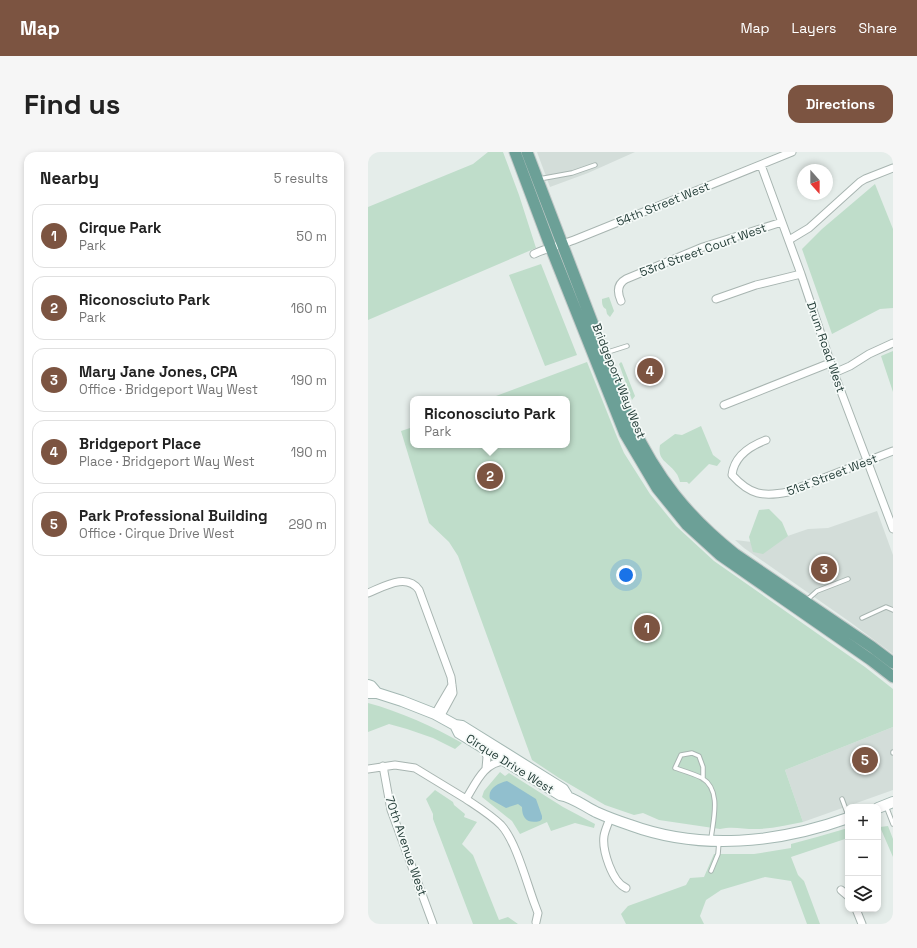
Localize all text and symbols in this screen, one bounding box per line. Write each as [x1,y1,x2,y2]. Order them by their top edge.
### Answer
text: Map [20,16,60,41]
text: Map [740,19,770,37]
text: Layers [792,19,836,37]
text: Share [858,19,897,37]
button: Directions [788,85,893,123]
text: Find us [24,86,121,122]
north arrow [797,164,833,200]
text: Nearby [40,167,99,189]
text: 5 results [274,170,328,187]
street label: 54th Street West [614,178,712,230]
text: Cirque Park [79,218,162,237]
street label: 53rd Street Court West [637,220,769,280]
text: 1 [51,228,57,245]
text: 50 m [296,228,327,245]
text: Park [79,237,106,254]
text: Riconosciuto Park [79,290,210,309]
text: 2 [50,300,58,317]
text: 160 m [291,300,327,317]
street label: Drum Road West [803,300,849,394]
text: Park [79,309,106,326]
street label: Bridgeport Way West [589,321,649,441]
pin: 4 [637,356,663,386]
text: Mary Jane Jones, CPA [79,362,238,381]
text: 3 [50,372,58,389]
text: 190 m [291,372,327,389]
text: Office · Bridgeport Way West [79,381,258,398]
popup [410,396,570,448]
text: Riconosciuto Park [424,404,556,423]
text: Park [424,423,451,440]
text: Bridgeport Place [79,434,201,453]
text: 4 [50,444,58,461]
text: 190 m [291,444,327,461]
street label: 51st Street West [784,450,880,500]
text: Place · Bridgeport Way West [79,453,255,470]
pin: 2 [477,461,503,491]
text: Park Professional Building [79,506,268,525]
text: 5 [50,516,58,533]
text: 290 m [288,516,327,533]
text: Office · Cirque Drive West [79,525,235,542]
pin: 3 [811,554,837,584]
your location [616,565,636,585]
pin: 1 [634,613,660,643]
street label: Cirque Drive West [463,730,557,798]
pin: 5 [852,745,878,775]
street label: 70th Avenue West [381,794,431,898]
map controls [845,804,881,912]
button: + [845,804,881,840]
button: − [845,840,881,876]
button: layers [845,876,881,912]

